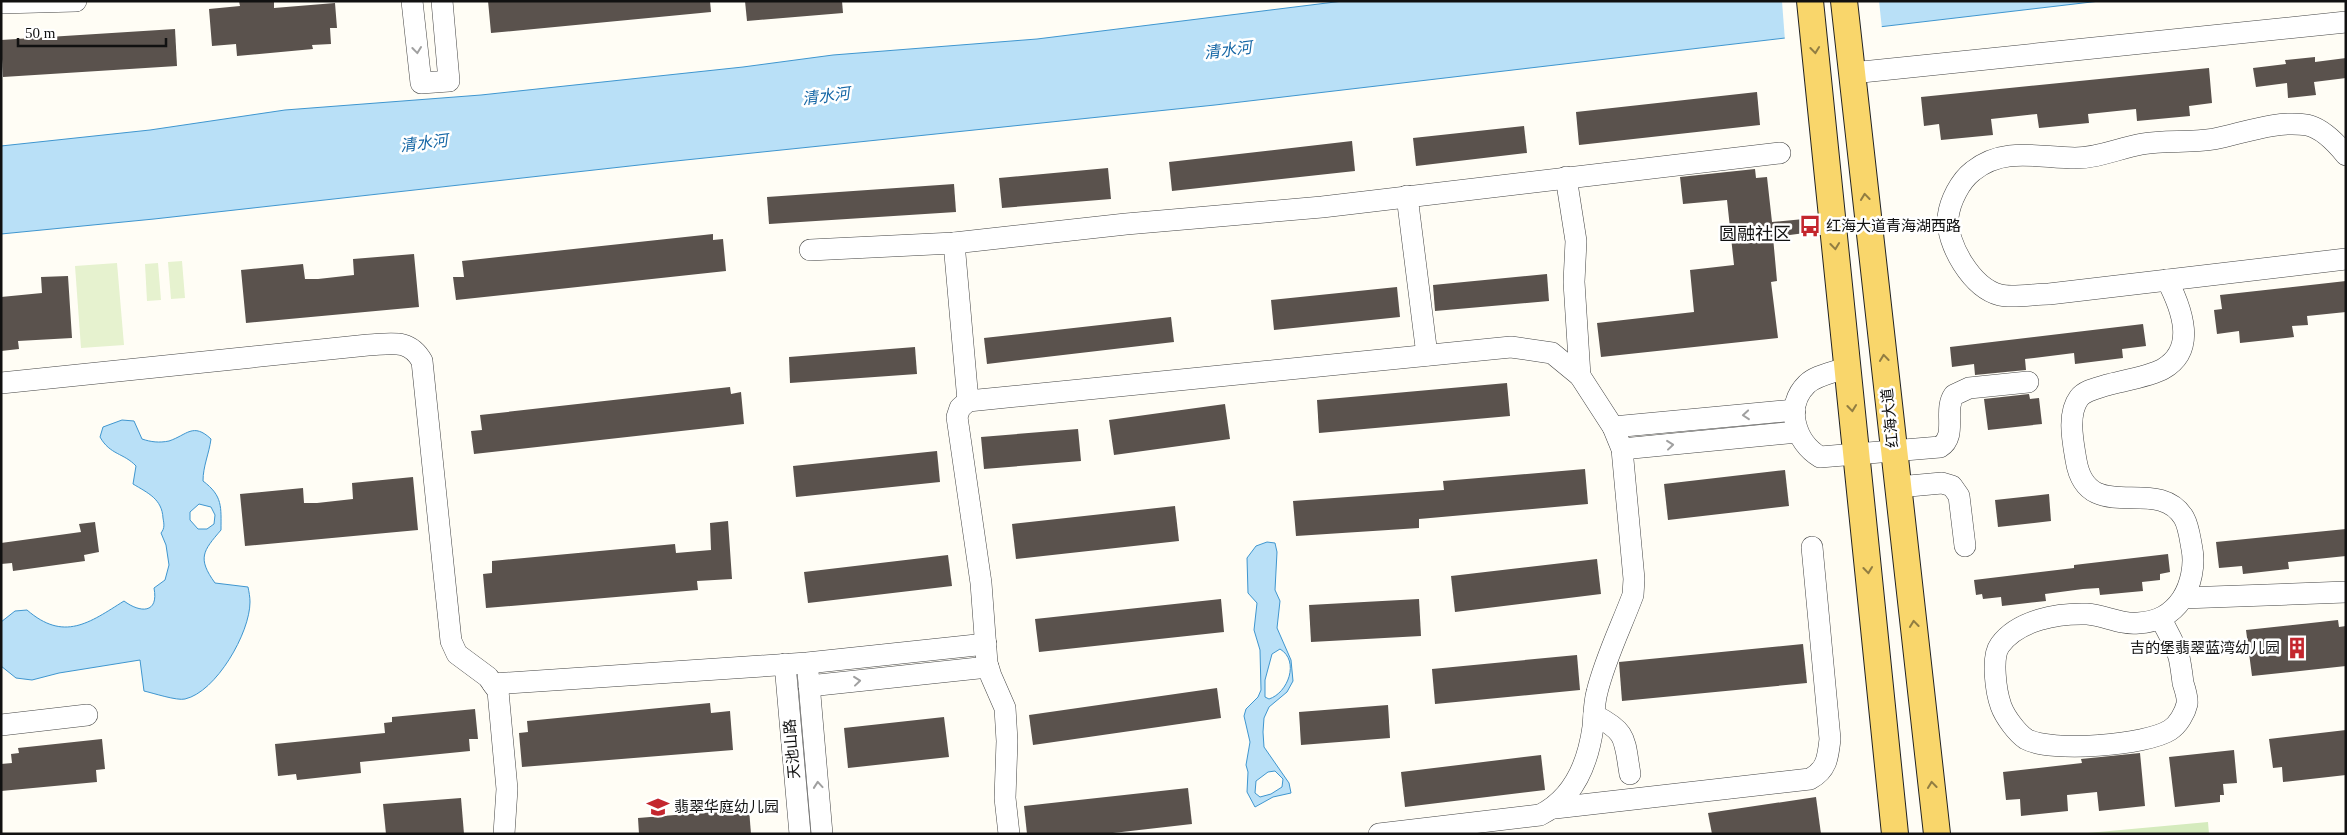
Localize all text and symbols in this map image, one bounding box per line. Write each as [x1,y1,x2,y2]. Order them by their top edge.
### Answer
scale bar [18,15,165,47]
text: 50 m [25,25,56,41]
water label: 清水河 [1203,38,1256,61]
one-way arrow [411,46,422,54]
one-way arrow [1809,46,1820,54]
water label: 清水河 [801,84,854,107]
water label: 清水河 [399,131,452,154]
one-way arrow [1860,192,1871,200]
bus stop icon: 红海大道青海湖西路 [1797,213,1823,239]
place label: 红海大道青海湖西路 [1826,218,1961,234]
district label: 圆融社区 [1719,224,1791,244]
one-way arrow [1829,243,1840,251]
one-way arrow [1879,354,1890,362]
street label: 红海大道 [1879,387,1901,449]
one-way arrow [1846,404,1857,412]
one-way arrow [1742,409,1750,420]
one-way arrow [1666,440,1674,451]
one-way arrow [1862,566,1873,574]
one-way arrow [1909,620,1920,628]
building icon: 吉的堡翡翠蓝湾幼儿园 [2284,635,2310,661]
place label: 吉的堡翡翠蓝湾幼儿园 [2130,640,2280,656]
one-way arrow [854,676,862,687]
street label: 天池山路 [781,718,803,780]
one-way arrow [812,781,823,789]
one-way arrow [1927,781,1938,789]
school or university icon: 翡翠华庭幼儿园 [645,794,671,820]
place label: 翡翠华庭幼儿园 [674,798,779,815]

